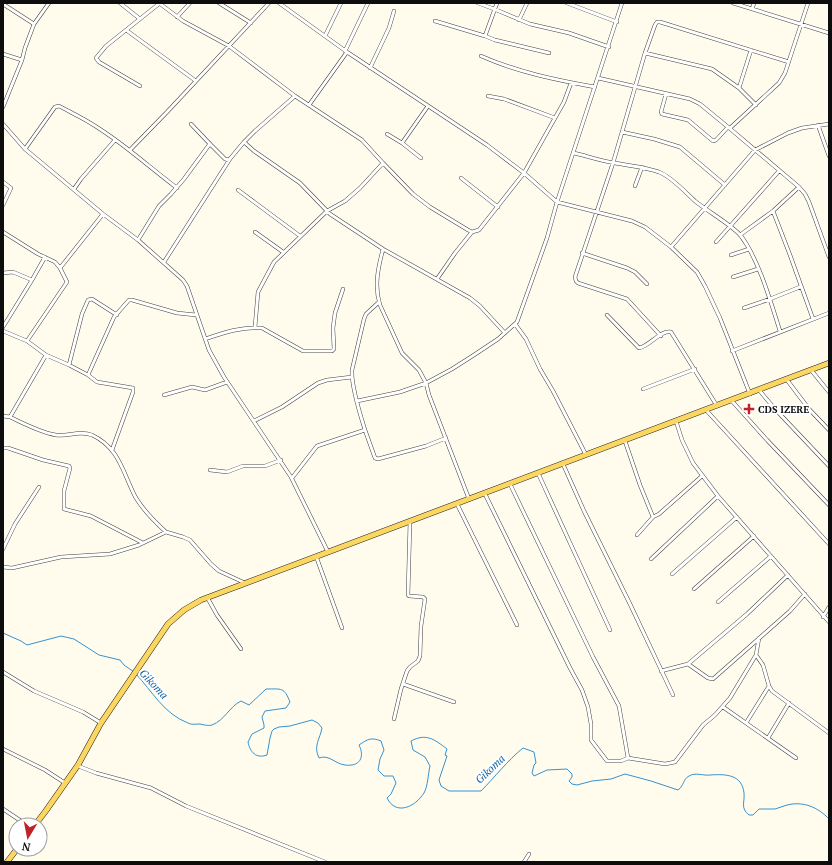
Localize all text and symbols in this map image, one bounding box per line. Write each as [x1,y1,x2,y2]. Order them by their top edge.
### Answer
marker: CDS IZERE [743,403,755,415]
place label: CDS IZERE [758,403,809,416]
water label: Gikoma [137,666,171,702]
water label: Gikoma [472,751,508,787]
north arrow [8,817,48,857]
text: N [20,839,32,854]

